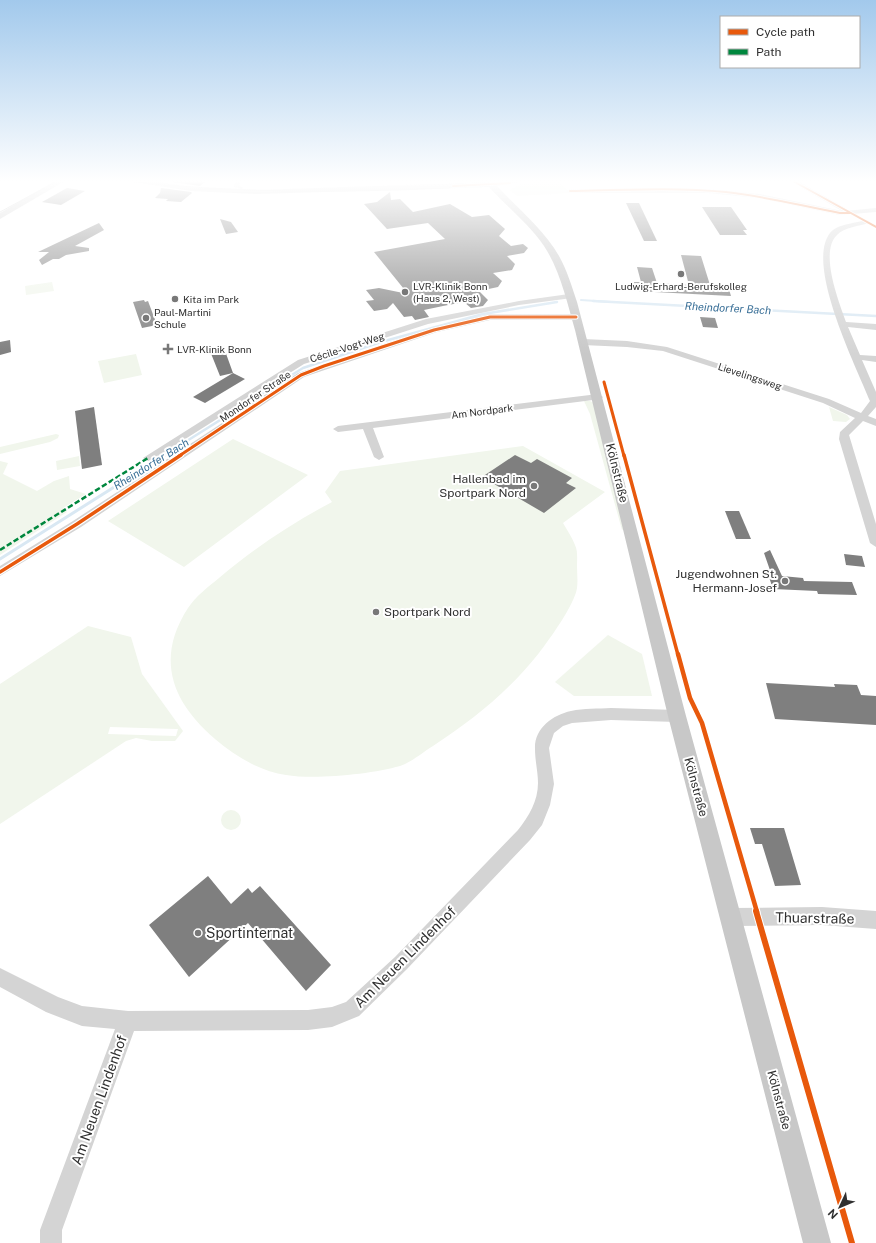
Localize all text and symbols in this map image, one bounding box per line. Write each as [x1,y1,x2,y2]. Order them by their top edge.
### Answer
legend [720,16,860,68]
text: Cycle path [756,25,815,39]
text: Path [756,45,782,59]
marker: Ludwig-Erhard-Berufskolleg [676,269,686,279]
place label: LVR-Klinik Bonn (Haus 2, West) [413,280,488,304]
place label: Ludwig-Erhard-Berufskolleg [615,280,747,292]
marker: LVR-Klinik Bonn (Haus 2, West) [400,287,410,297]
place label: Kita im Park [183,293,239,305]
marker: Kita im Park [170,294,180,304]
water label: Rheindorfer Bach [684,300,772,316]
place label: Paul-Martini Schule [154,306,211,330]
marker: Paul-Martini Schule [141,313,151,323]
street label: Cécile-Vogt-Weg [308,329,386,365]
marker: LVR-Klinik Bonn [162,343,174,355]
place label: LVR-Klinik Bonn [177,343,252,355]
street label: Lievelingsweg [717,360,783,392]
street label: Mondorfer Straße [217,368,293,424]
street label: Am Nordpark [450,401,514,421]
water label: Rheindorfer Bach [111,436,191,492]
street label: Kölnstraße [603,442,631,504]
place label: Hallenbad im Sportpark Nord [439,472,526,500]
marker: Hallenbad im Sportpark Nord [529,481,539,491]
place label: Jugendwohnen St. Hermann-Josef [676,567,777,595]
marker: Jugendwohnen St. Hermann-Josef [780,576,790,586]
place label: Sportpark Nord [384,605,471,619]
marker: Sportpark Nord [371,607,381,617]
street label: Kölnstraße [681,756,711,818]
street label: Am Neuen Lindenhof [351,903,459,1011]
street label: Thuarstraße [775,909,855,927]
place label: Sportinternat [206,925,293,941]
marker: Sportinternat [193,928,203,938]
street label: Am Neuen Lindenhof [68,1033,130,1167]
street label: Kölnstraße [764,1069,794,1131]
north arrow [820,1187,860,1227]
text: N [826,1207,840,1221]

